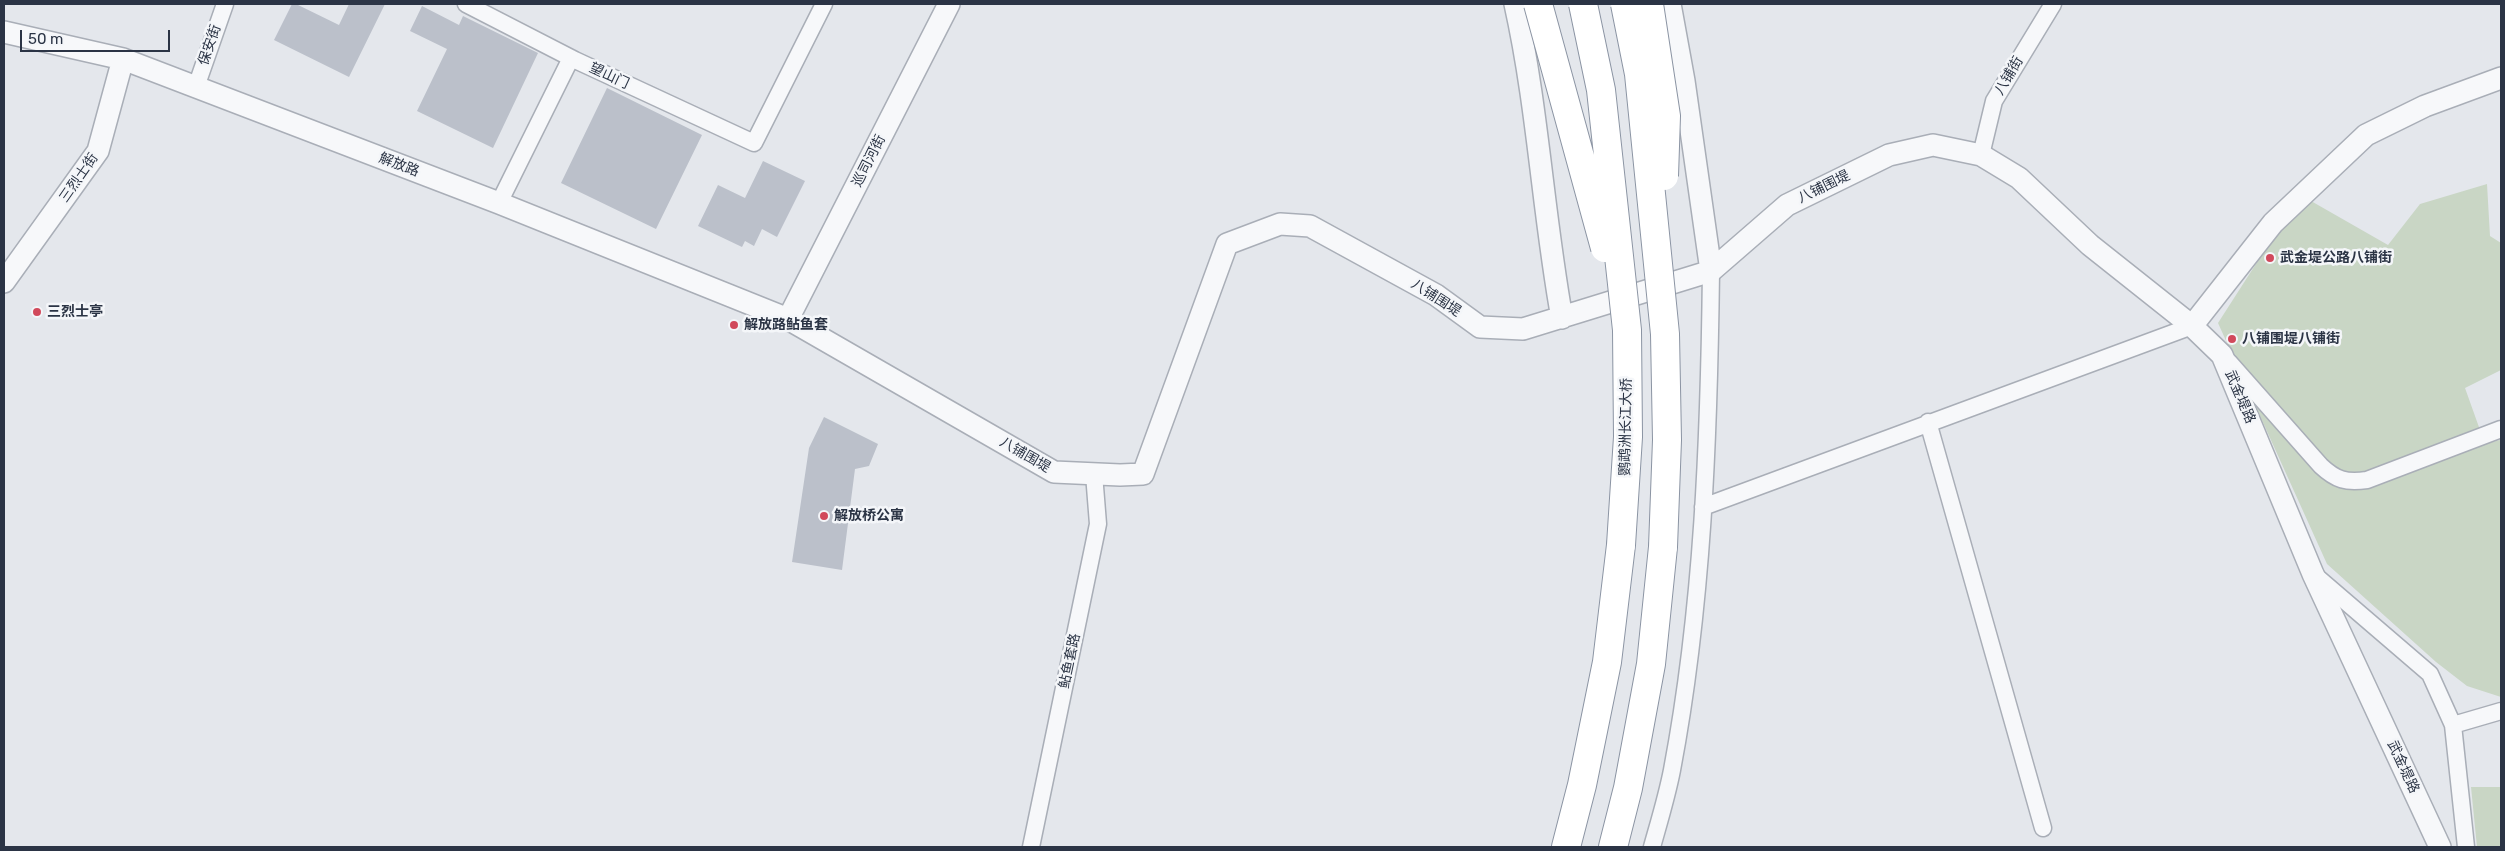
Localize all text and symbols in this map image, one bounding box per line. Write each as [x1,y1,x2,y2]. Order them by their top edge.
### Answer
scale bar [22,20,172,52]
street label: 保安街 [195,22,225,68]
text: 50 m [28,30,63,48]
street label: 八铺街 [1991,54,2027,98]
street label: 望山门 [586,60,632,92]
street label: 巡司河街 [849,132,889,190]
street label: 三烈士街 [56,150,102,206]
street label: 解放路 [376,150,422,180]
street label: 八铺围堤 [1795,167,1853,207]
place label: 武金堤公路八铺街 [2280,250,2392,266]
marker: 武金堤公路八铺街 [2264,252,2276,264]
street label: 八铺围堤 [1408,276,1464,320]
place label: 三烈士亭 [47,304,103,320]
marker: 三烈士亭 [31,306,43,318]
place label: 解放路鲇鱼套 [744,317,828,333]
marker: 解放路鲇鱼套 [728,319,740,331]
place label: 八铺围堤八铺街 [2242,331,2340,347]
marker: 八铺围堤八铺街 [2226,333,2238,345]
street label: 武金堤路 [2221,368,2259,426]
street label: 鹦鹉洲长江大桥 [1617,378,1635,476]
street label: 八铺围堤 [997,434,1053,476]
place label: 解放桥公寓 [834,508,904,524]
marker: 解放桥公寓 [818,510,830,522]
street label: 鲇鱼套路 [1056,632,1084,690]
street label: 武金堤路 [2384,738,2422,796]

